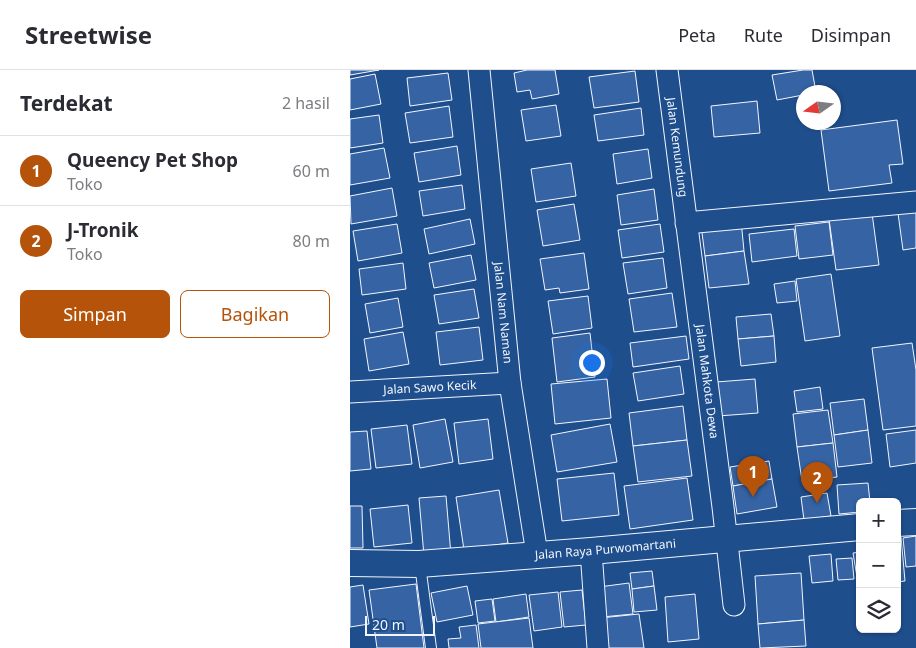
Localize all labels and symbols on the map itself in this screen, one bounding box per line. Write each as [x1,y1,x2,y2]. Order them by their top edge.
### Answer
north arrow [796,85,841,130]
street label: Jalan Kemundung [662,95,692,198]
street label: Jalan Nam Naman [490,260,517,364]
street label: Jalan Mahkota Dewa [692,322,723,439]
your location [579,350,605,376]
street label: Jalan Sawo Kecik [382,376,477,398]
pin: 1 [737,456,769,497]
pin: 2 [801,462,833,503]
street label: Jalan Raya Purwomartani [533,534,677,563]
scale bar [365,613,435,636]

